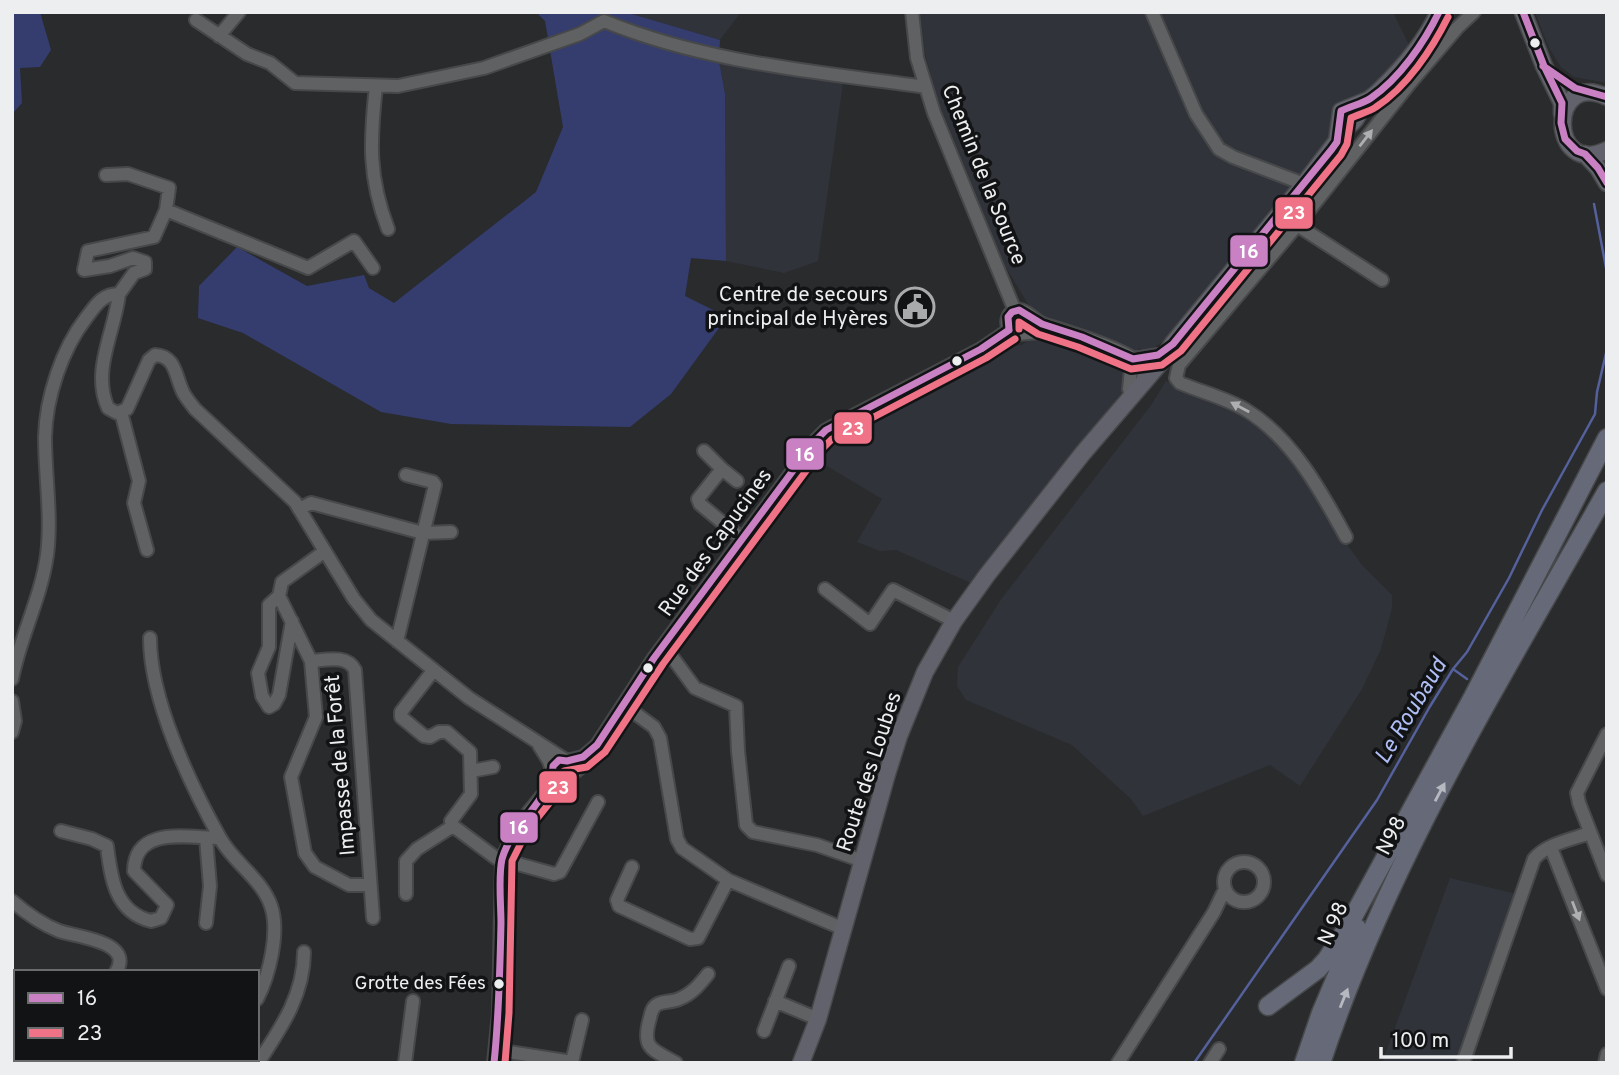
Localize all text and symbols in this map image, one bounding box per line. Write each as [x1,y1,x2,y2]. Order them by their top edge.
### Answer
unlabelled marker [1528,36,1542,50]
street label: Chemin de la Source [934,81,1032,269]
one-way arrow [1358,130,1373,147]
line badge: 23 [1274,196,1314,230]
text: 23 [1282,202,1306,226]
line badge: 16 [1229,234,1269,268]
text: 16 [1239,241,1259,265]
place label: Centre de secours principal de Hyères [707,282,888,333]
public building icon: Centre de secours principal de Hyères [894,286,936,328]
unlabelled marker [950,354,964,368]
one-way arrow [1230,402,1250,413]
line badge: 23 [833,411,873,445]
text: 23 [841,418,865,442]
line badge: 16 [785,437,825,471]
text: 16 [795,444,815,468]
street label: Rue des Capucines [653,464,779,622]
water label: Le Roubaud [1369,653,1456,770]
unlabelled marker [641,661,655,675]
street label: Impasse de la Forêt [320,673,362,857]
street label: Route des Loubes [831,688,909,856]
line badge: 23 [538,770,578,804]
text: 23 [546,777,570,801]
one-way arrow [1434,782,1446,802]
line badge: 16 [499,811,539,844]
street label: N98 [1371,812,1413,860]
text: 16 [509,817,529,841]
street label: N 98 [1312,898,1356,950]
one-way arrow [1571,901,1582,922]
legend [14,970,259,1061]
place label: Grotte des Fées [355,972,486,996]
marker: Grotte des Fées [492,977,506,991]
text: 16 [77,986,97,1013]
one-way arrow [1339,988,1350,1009]
scale bar [1381,1016,1510,1060]
text: 23 [77,1021,103,1048]
text: 100 m [1392,1028,1449,1055]

